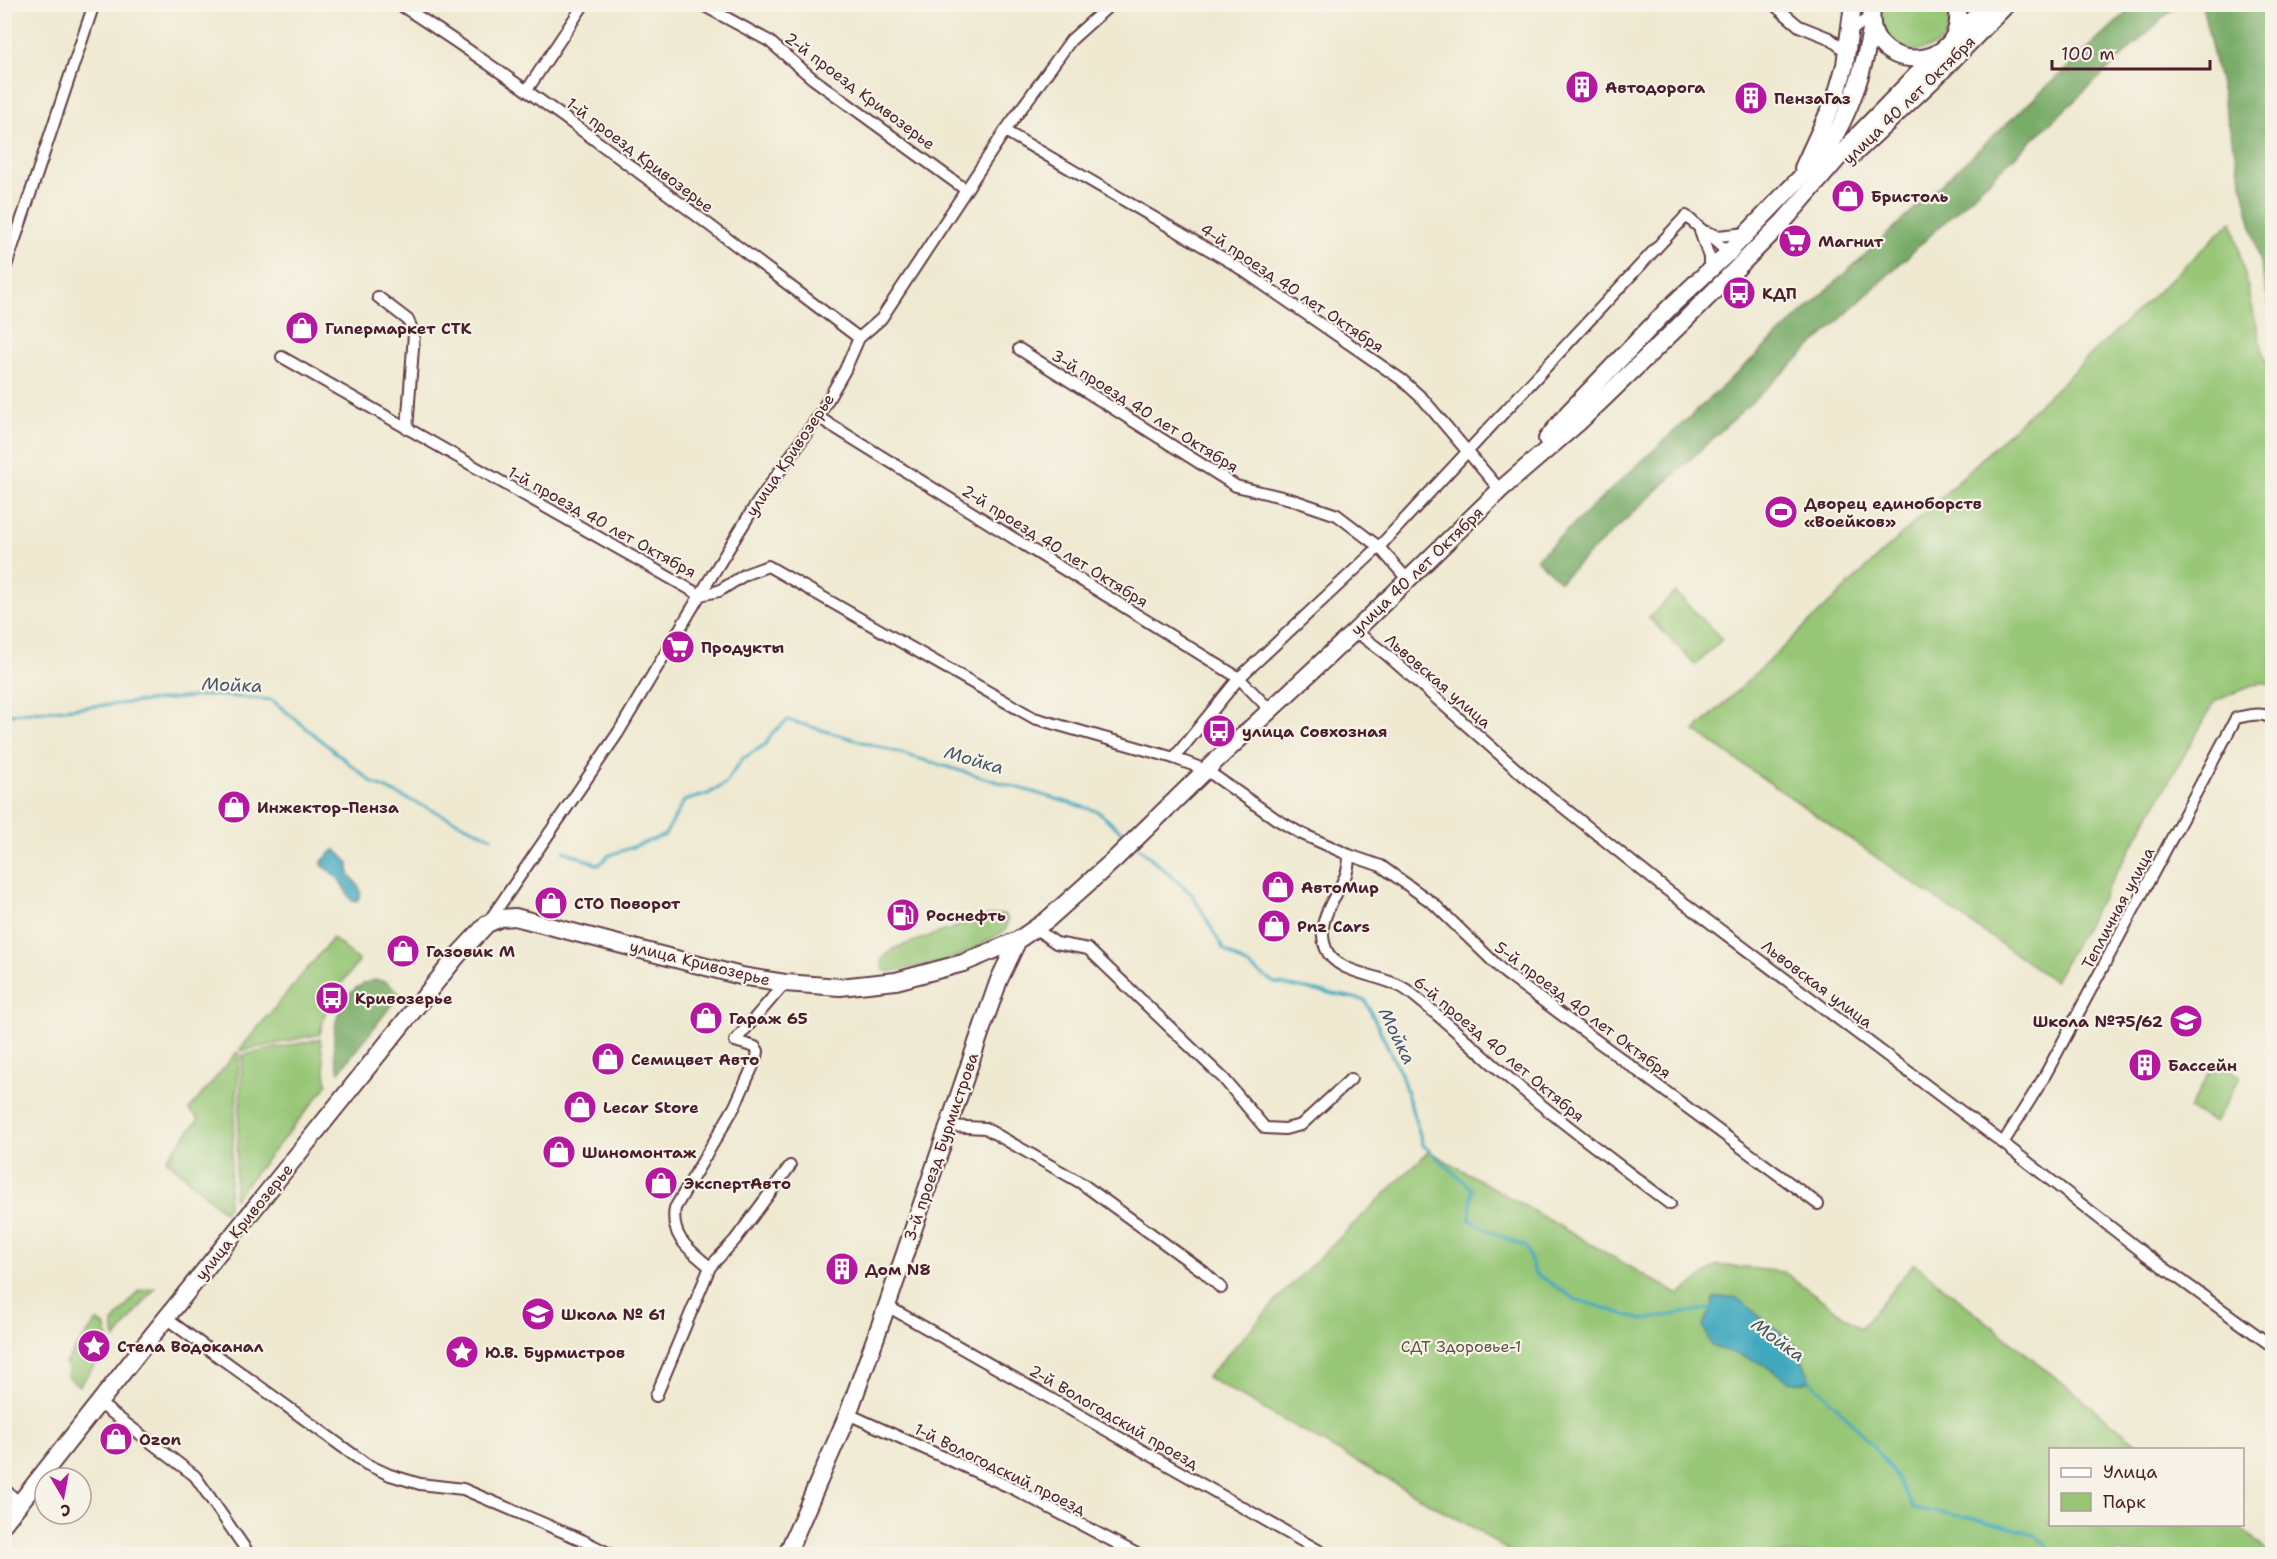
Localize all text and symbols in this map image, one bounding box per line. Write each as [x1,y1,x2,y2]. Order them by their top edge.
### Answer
street label: 2-й проезд Кривозерье [781,27,939,155]
street label: улица 40 лет Октября [1838,31,1980,169]
scale bar [2052,33,2210,71]
text: 100 m [2061,42,2115,66]
building icon: Автодорога [1564,69,1600,105]
place label: Автодорога [1605,77,1705,98]
building icon: ПензаГаз [1733,80,1769,116]
place label: ПензаГаз [1774,88,1851,109]
street label: 1-й проезд Кривозерье [562,93,718,217]
shop icon: Бристоль [1830,178,1866,214]
place label: Бристоль [1871,186,1949,207]
street label: 4-й проезд 40 лет Октября [1196,219,1388,357]
supermarket icon: Магнит [1777,223,1813,259]
place label: Магнит [1818,231,1884,252]
bus stop icon: КДП [1721,275,1757,311]
place label: КДП [1762,283,1797,304]
shop icon: Гипермаркет СТК [284,310,320,346]
place label: Гипермаркет СТК [325,318,471,339]
street label: 3-й проезд 40 лет Октября [1047,345,1243,477]
street label: улица Кривозерье [741,389,839,521]
street label: 1-й проезд 40 лет Октября [504,461,700,583]
street label: 2-й проезд 40 лет Октября [958,480,1152,612]
place label: Дворец единоборств «Воейков» [1804,493,1982,532]
sports icon: Дворец единоборств «Воейков» [1763,494,1799,530]
street label: улица 40 лет Октября [1346,502,1488,640]
supermarket icon: Продукты [660,629,696,665]
street label: Львовская улица [1381,629,1496,733]
place label: Продукты [701,637,785,658]
water label: Мойка [201,672,263,698]
bus stop icon: улица Совхозная [1201,713,1237,749]
place label: улица Совхозная [1242,721,1388,742]
water label: Мойка [942,740,1006,780]
shop icon: Инжектор-Пенза [216,789,252,825]
place label: Инжектор-Пенза [257,797,399,818]
street label: Тепличная улица [2077,843,2159,973]
shop icon: АвтоМир [1260,869,1296,905]
place label: АвтоМир [1301,877,1379,898]
shop icon: СТО Поворот [533,885,569,921]
place label: СТО Поворот [574,893,681,914]
fuel station icon: Роснефть [885,897,921,933]
place label: Роснефть [926,905,1006,926]
shop icon: Pnz Cars [1256,908,1292,944]
place label: Pnz Cars [1297,916,1370,937]
shop icon: Газовик М [385,933,421,969]
street label: улица Кривозерье [628,935,772,991]
street label: Львовская улица [1757,935,1877,1033]
street label: 5-й проезд 40 лет Октября [1491,937,1675,1083]
place label: Газовик М [426,941,515,962]
street label: 6-й проезд 40 лет Октября [1409,971,1589,1127]
bus stop icon: Кривозерье [314,980,350,1016]
place label: Кривозерье [355,988,453,1009]
shop icon: Гараж 65 [688,1000,724,1036]
school or university icon: Школа №75/62 [2168,1003,2204,1039]
water label: Мойка [1373,1004,1421,1068]
place label: Гараж 65 [729,1008,808,1029]
place label: Школа №75/62 [2033,1011,2163,1032]
shop icon: Семицвет Авто [590,1041,626,1077]
building icon: Бассейн [2127,1047,2163,1083]
place label: Семицвет Авто [631,1049,759,1070]
street label: 3-й проезд Бурмистрова [899,1050,983,1244]
place label: Бассейн [2168,1055,2237,1076]
shop icon: Lecar Store [562,1089,598,1125]
place label: Lecar Store [603,1097,699,1118]
shop icon: Шиномонтаж [541,1134,577,1170]
place label: Шиномонтаж [582,1142,697,1163]
street label: улица Кривозерье [191,1159,297,1285]
shop icon: ЭкспертАвто [643,1165,679,1201]
place label: ЭкспертАвто [684,1173,791,1194]
building icon: Дом N8 [824,1251,860,1287]
place label: Дом N8 [865,1259,931,1280]
school or university icon: Школа № 61 [520,1296,556,1332]
place label: Школа № 61 [561,1304,666,1325]
water label: Мойка [1746,1312,1810,1368]
place icon: Стела Водоканал [76,1328,112,1364]
place icon: Ю.В. Бурмистров [444,1334,480,1370]
place label: Стела Водоканал [117,1336,264,1357]
park label: СДТ Здоровье-1 [1401,1336,1521,1357]
place label: Ю.В. Бурмистров [485,1342,625,1363]
street label: 2-й Вологодский проезд [1025,1360,1203,1474]
street label: 1-й Вологодский проезд [911,1418,1089,1520]
shop icon: Ozon [98,1421,134,1457]
place label: Ozon [139,1429,182,1450]
legend [2049,1448,2244,1526]
text: Улица [2103,1460,2157,1484]
north arrow [33,1466,93,1526]
text: Парк [2103,1490,2146,1514]
text: С [59,1499,72,1522]

